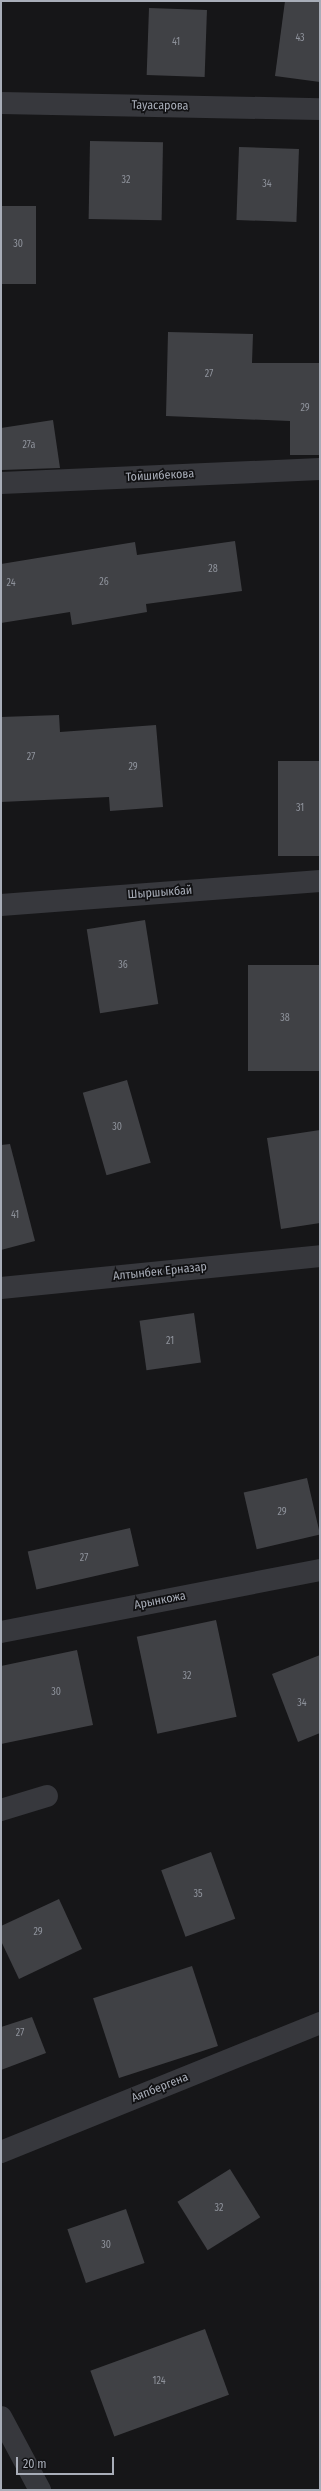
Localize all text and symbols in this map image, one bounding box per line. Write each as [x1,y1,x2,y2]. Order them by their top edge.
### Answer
house number: 43 [295,33,305,45]
house number: 41 [172,37,180,49]
street label: Тауасарова [131,98,189,114]
house number: 32 [122,175,130,187]
house number: 34 [262,179,272,191]
house number: 30 [13,239,23,251]
house number: 27 [205,369,213,381]
house number: 29 [300,403,310,415]
house number: 27а [23,440,35,452]
street label: Тойшибекова [125,467,195,485]
house number: 28 [208,564,218,576]
house number: 26 [99,577,109,589]
house number: 24 [6,578,16,590]
house number: 27 [27,752,35,764]
house number: 29 [128,762,138,774]
house number: 31 [296,803,304,815]
street label: Шыршыкбай [127,884,193,902]
house number: 36 [118,960,128,972]
house number: 38 [280,1013,290,1025]
house number: 30 [112,1122,122,1134]
house number: 41 [11,1210,19,1222]
street label: Алтынбек Ерназар [112,1260,208,1284]
house number: 21 [166,1336,174,1348]
house number: 29 [277,1507,287,1519]
house number: 27 [80,1553,88,1565]
street label: Арынкожа [133,1589,187,1613]
house number: 32 [183,1671,191,1683]
house number: 30 [51,1687,61,1699]
house number: 34 [297,1698,307,1710]
house number: 35 [193,1889,203,1901]
house number: 29 [33,1927,43,1939]
house number: 27 [16,2028,24,2040]
street label: Аяпбергена [130,2070,190,2106]
house number: 32 [215,2203,223,2215]
house number: 30 [101,2240,111,2252]
house number: 124 [153,2376,165,2388]
scale bar [18,2449,116,2475]
text: 20 m [23,2457,47,2471]

